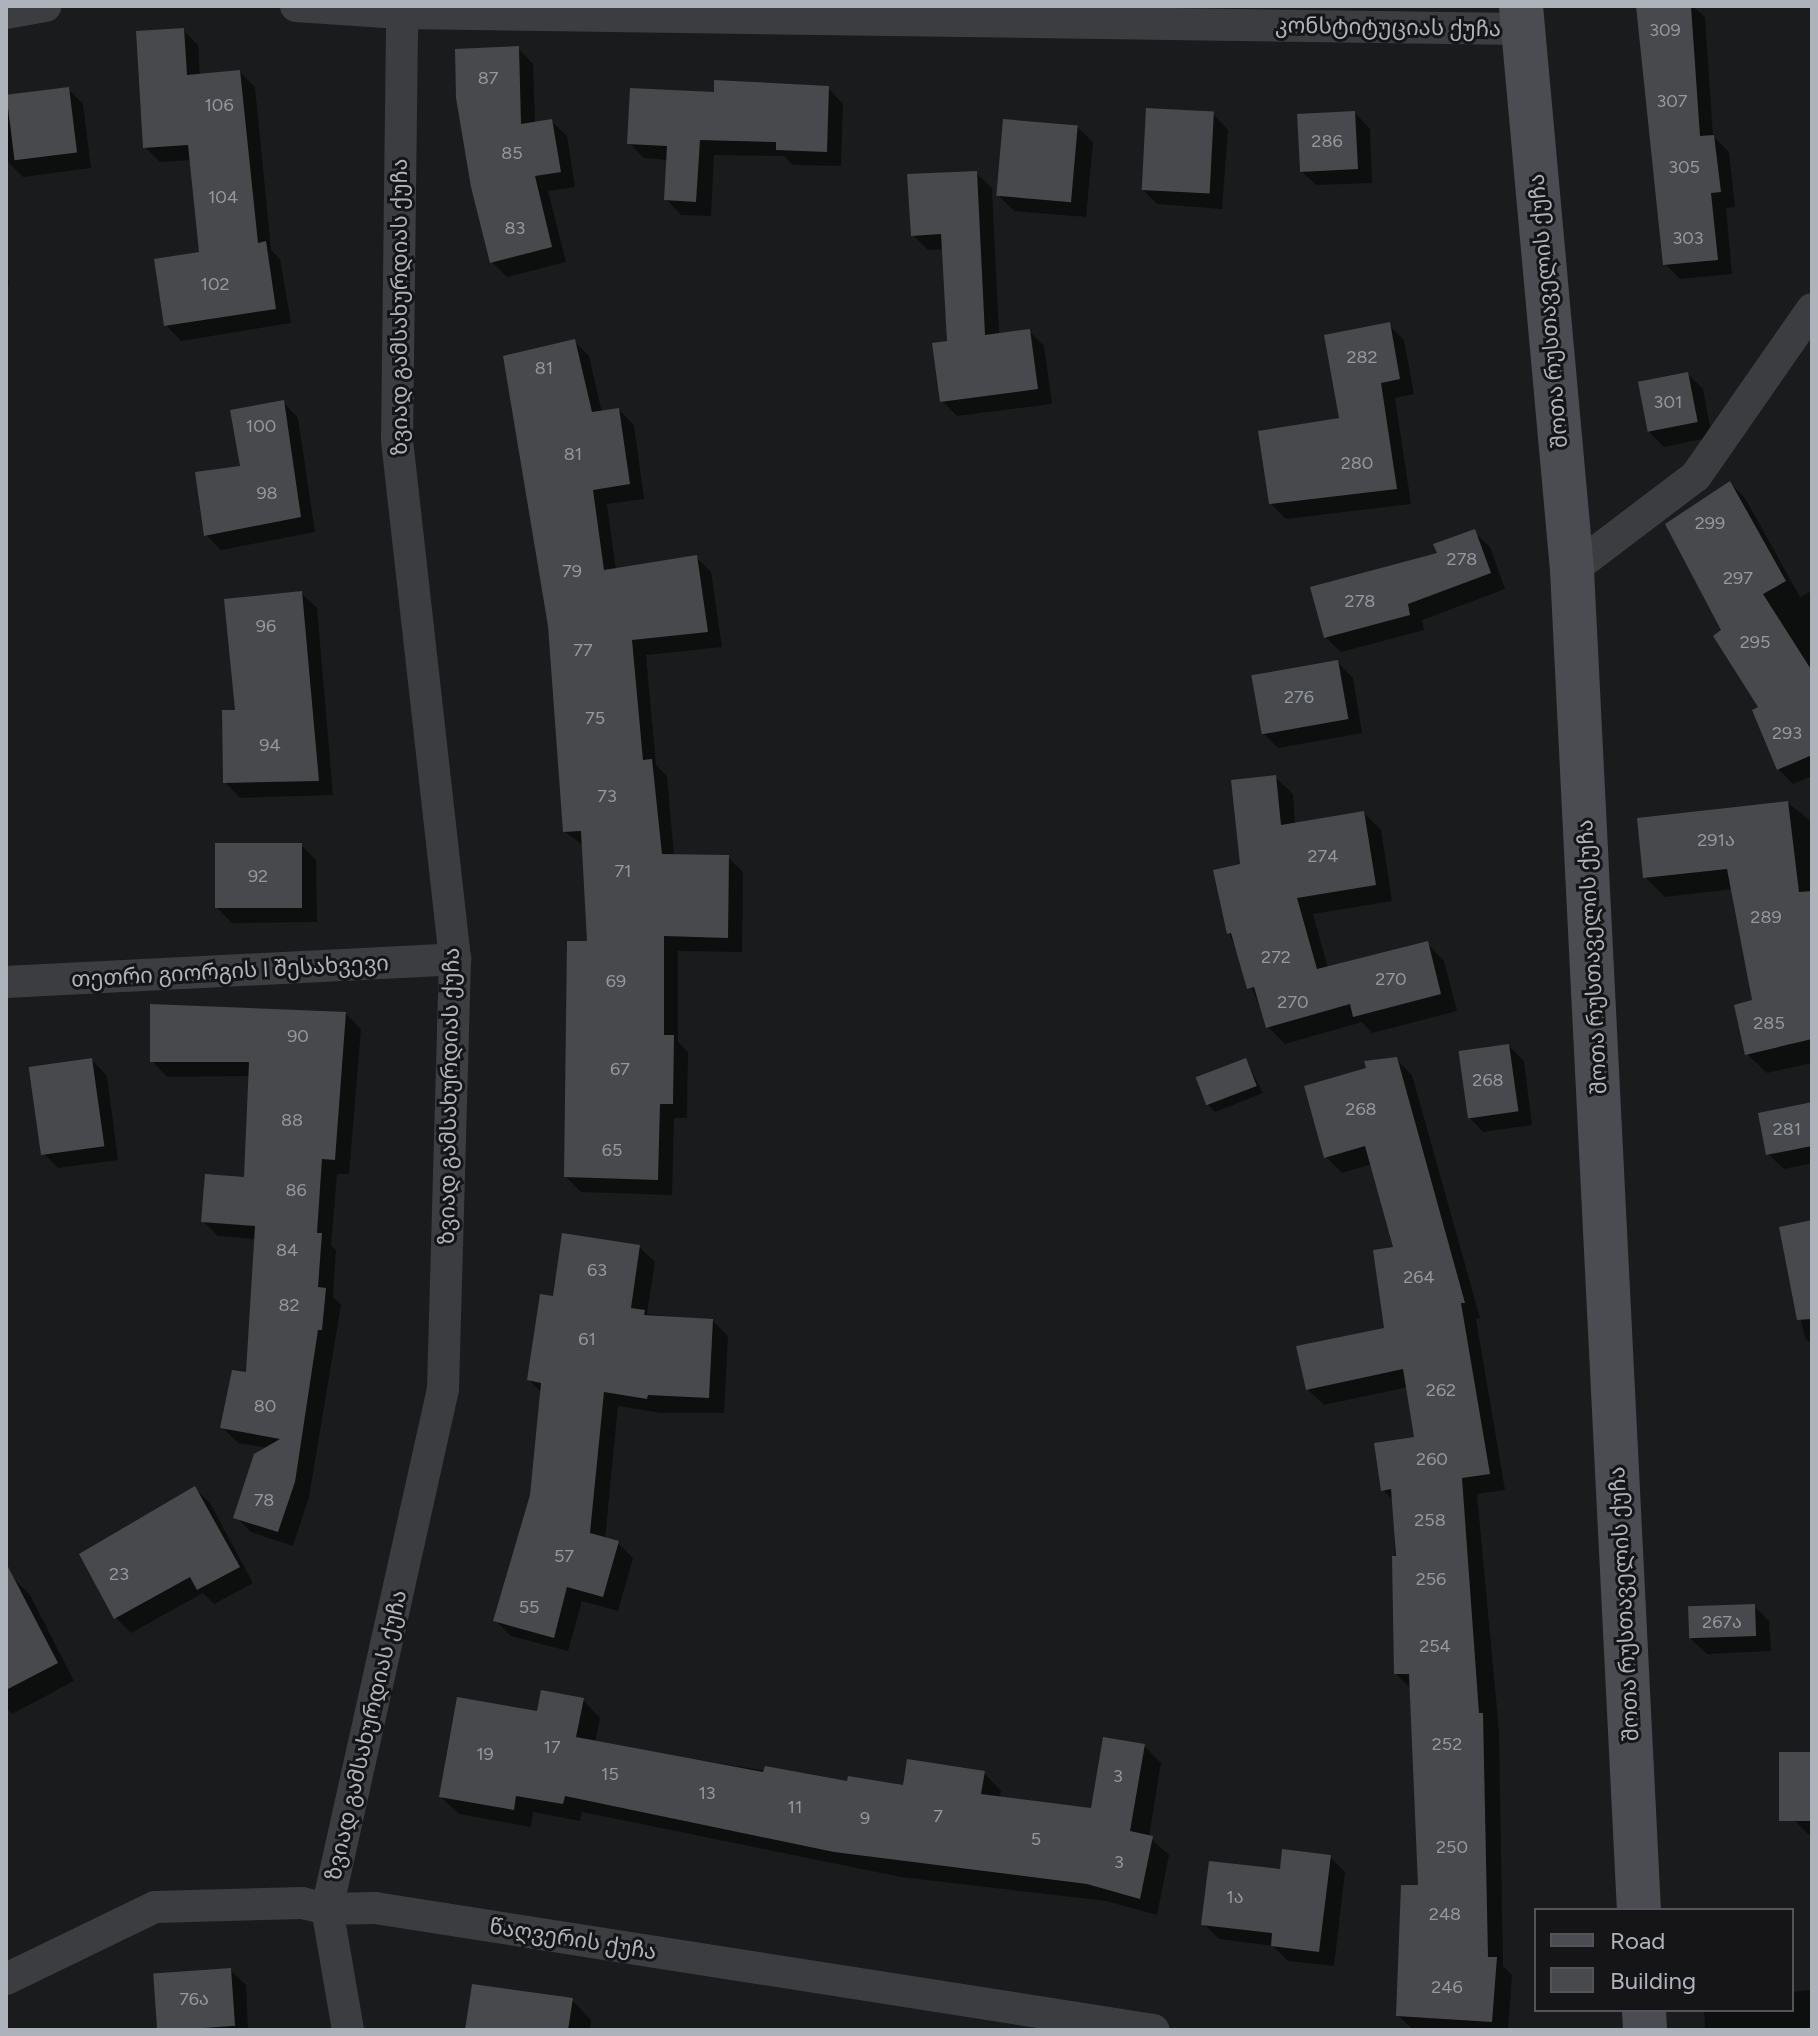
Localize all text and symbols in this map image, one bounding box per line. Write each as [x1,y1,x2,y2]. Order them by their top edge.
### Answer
street label: კონსტიტუციას ქუჩა [1275,12,1501,42]
house number: 309 [1649,19,1681,41]
house number: 87 [478,67,498,89]
house number: 307 [1657,90,1687,112]
house number: 106 [204,94,234,116]
house number: 286 [1311,130,1343,152]
house number: 85 [501,142,523,164]
house number: 305 [1668,156,1700,178]
street label: ზვიად გამსახურდიას ქუჩა [387,158,413,456]
street label: შოთა რუსთაველის ქუჩა [1523,173,1573,449]
house number: 104 [208,186,238,208]
house number: 83 [505,217,525,239]
house number: 303 [1672,227,1704,249]
house number: 102 [200,273,230,295]
house number: 282 [1346,346,1378,368]
house number: 81 [535,357,553,379]
house number: 301 [1654,391,1682,413]
house number: 100 [246,415,276,437]
house number: 81 [564,443,582,465]
house number: 280 [1341,452,1373,474]
house number: 98 [256,482,278,504]
house number: 299 [1695,512,1725,534]
house number: 278 [1447,548,1477,570]
house number: 79 [562,560,582,582]
house number: 297 [1723,567,1753,589]
house number: 278 [1345,590,1375,612]
house number: 96 [256,615,276,637]
house number: 295 [1740,631,1770,653]
house number: 77 [573,639,593,661]
house number: 276 [1284,686,1314,708]
house number: 75 [585,707,605,729]
house number: 293 [1772,722,1802,744]
house number: 94 [259,734,281,756]
house number: 73 [597,785,617,807]
street label: შოთა რუსთაველის ქუჩა [1572,819,1612,1095]
house number: 291ა [1697,829,1735,851]
house number: 274 [1308,845,1338,867]
house number: 71 [614,860,632,882]
house number: 92 [248,865,268,887]
house number: 289 [1750,906,1782,928]
house number: 272 [1261,946,1291,968]
street label: ზვიად გამსახურდიას ქუჩა [433,947,465,1245]
street label: თეთრი გიორგის I შესახვევი [71,949,389,993]
house number: 270 [1375,968,1407,990]
house number: 69 [606,970,626,992]
house number: 270 [1277,991,1309,1013]
house number: 285 [1753,1012,1785,1034]
house number: 90 [287,1025,309,1047]
house number: 67 [610,1058,630,1080]
house number: 268 [1472,1069,1504,1091]
house number: 268 [1345,1098,1377,1120]
house number: 88 [281,1109,303,1131]
house number: 281 [1773,1118,1801,1140]
house number: 65 [602,1139,622,1161]
house number: 86 [285,1179,307,1201]
house number: 84 [276,1239,298,1261]
house number: 63 [587,1259,607,1281]
house number: 264 [1403,1266,1435,1288]
house number: 82 [278,1294,300,1316]
house number: 61 [578,1328,596,1350]
house number: 262 [1426,1379,1456,1401]
house number: 80 [254,1395,276,1417]
house number: 260 [1416,1448,1448,1470]
street label: შოთა რუსთაველის ქუჩა [1604,1466,1644,1742]
house number: 78 [254,1489,274,1511]
house number: 258 [1414,1509,1446,1531]
house number: 57 [554,1545,574,1567]
house number: 23 [109,1563,129,1585]
house number: 256 [1416,1568,1446,1590]
street label: ზვიად გამსახურდიას ქუჩა [320,1587,412,1883]
house number: 55 [519,1596,539,1618]
house number: 267ა [1702,1611,1742,1633]
house number: 254 [1419,1635,1451,1657]
house number: 252 [1432,1733,1462,1755]
house number: 17 [543,1736,561,1758]
house number: 19 [476,1743,494,1765]
house number: 15 [601,1763,619,1785]
house number: 3 [1113,1765,1123,1787]
house number: 13 [698,1782,716,1804]
house number: 11 [788,1796,802,1818]
house number: 7 [933,1805,943,1827]
house number: 9 [860,1807,870,1829]
house number: 5 [1031,1828,1041,1850]
house number: 250 [1436,1836,1468,1858]
house number: 3 [1114,1851,1124,1873]
house number: 1ა [1226,1886,1244,1908]
house number: 248 [1429,1903,1461,1925]
legend [1534,1908,1794,2012]
street label: წაღვერის ქუჩა [487,1913,659,1965]
text: Road [1610,1926,1665,1955]
text: Building [1610,1966,1696,1995]
house number: 246 [1431,1976,1463,1998]
house number: 76ა [179,1988,209,2010]

